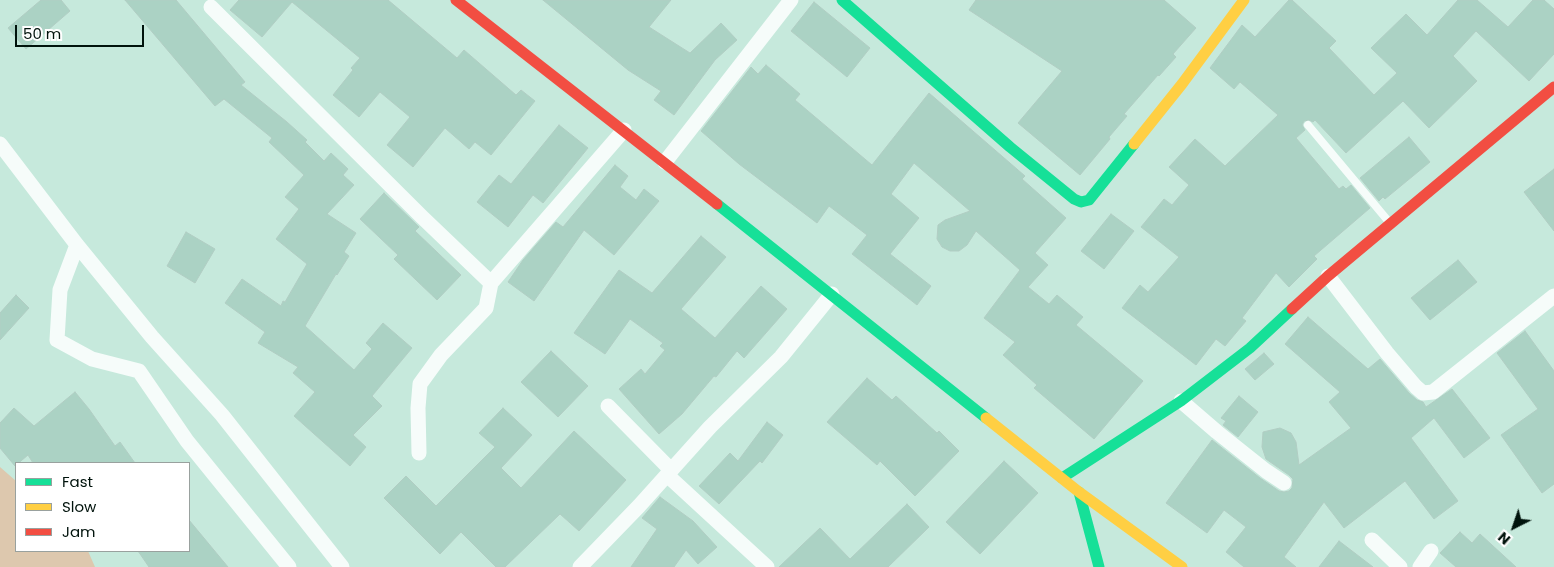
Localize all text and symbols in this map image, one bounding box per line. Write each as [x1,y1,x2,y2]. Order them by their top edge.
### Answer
scale bar [18,15,146,47]
text: 50 m [23,23,61,44]
legend [15,462,190,552]
text: Fast [62,471,93,492]
text: Slow [62,496,96,517]
north arrow [1489,502,1539,552]
text: Jam [62,521,96,542]
text: N [1494,527,1515,549]

